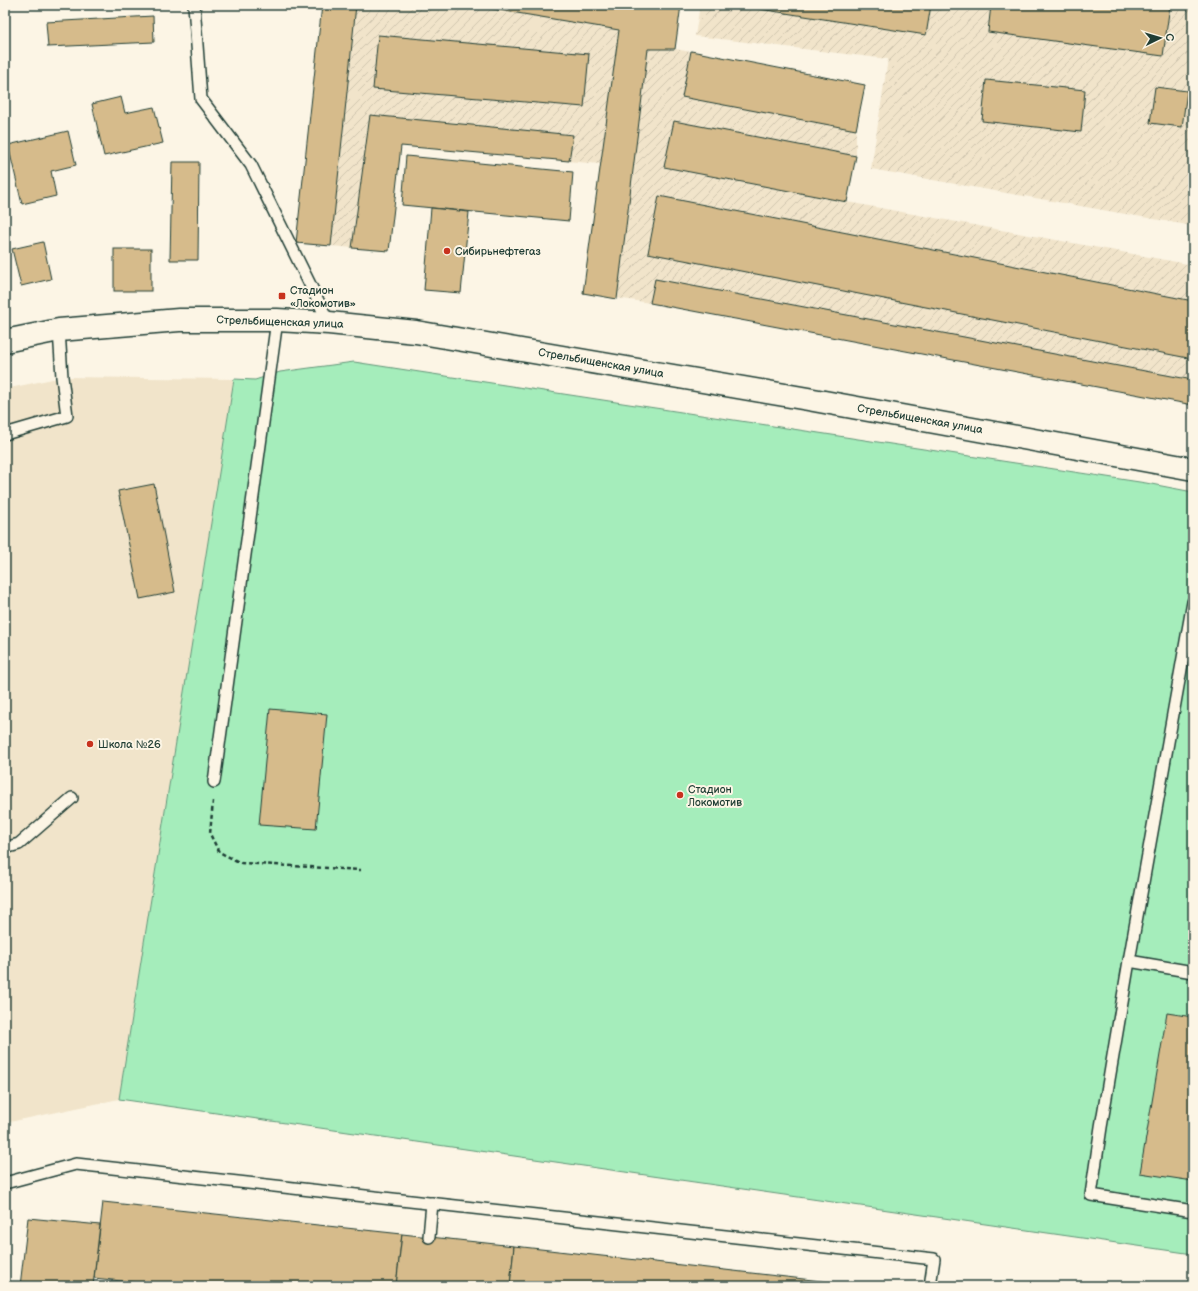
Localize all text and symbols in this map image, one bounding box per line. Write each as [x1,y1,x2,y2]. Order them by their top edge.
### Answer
north arrow [1140,18,1180,58]
text: С [1163,33,1176,42]
place label: Сибирьнефтегаз [455,245,541,258]
marker: Сибирьнефтегаз [442,246,452,256]
place label: Стадион «Локомотив» [290,284,356,310]
marker: Стадион «Локомотив» [277,291,287,301]
street label: Стрельбищенская улица [216,313,344,331]
street label: Стрельбищенская улица [537,346,665,381]
street label: Стрельбищенская улица [856,402,984,437]
place label: Школа №26 [98,738,161,751]
marker: Школа №26 [85,739,95,749]
place label: Стадион Локомотив [687,783,742,809]
marker: Стадион Локомотив [675,790,685,800]

